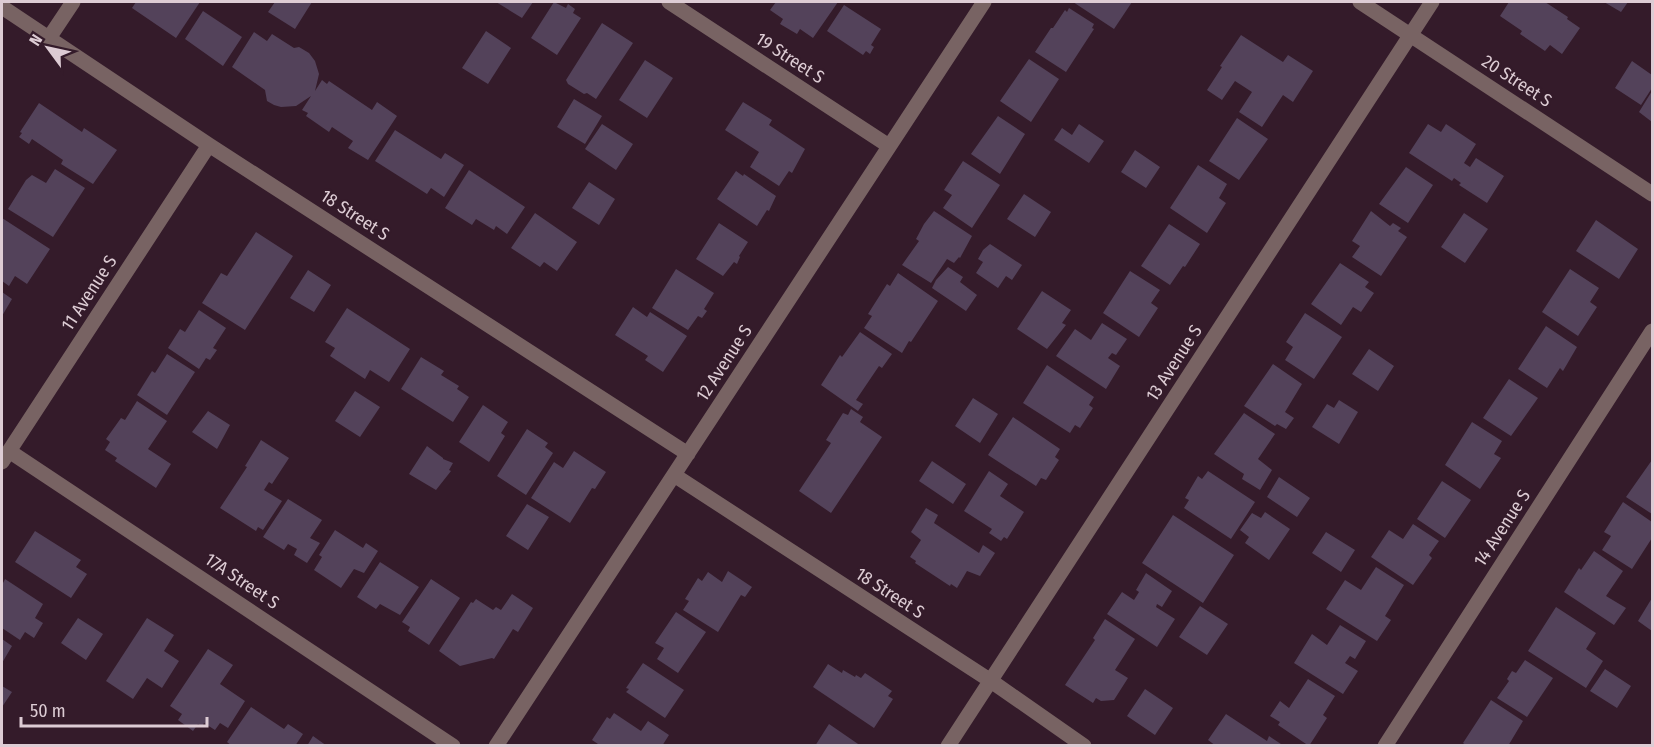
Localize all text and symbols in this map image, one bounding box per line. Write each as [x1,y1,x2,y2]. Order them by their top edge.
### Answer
north arrow [18,18,78,78]
street label: 19 Street S [752,28,829,88]
text: N [25,31,46,49]
street label: 20 Street S [1478,50,1556,112]
street label: 18 Street S [316,185,394,245]
street label: 11 Avenue S [57,251,121,335]
street label: 12 Avenue S [691,321,757,405]
street label: 13 Avenue S [1141,321,1207,405]
street label: 14 Avenue S [1469,485,1535,571]
street label: 17A Street S [201,548,283,614]
street label: 18 Street S [851,563,929,623]
scale bar [21,690,207,728]
text: 50 m [30,700,66,722]

